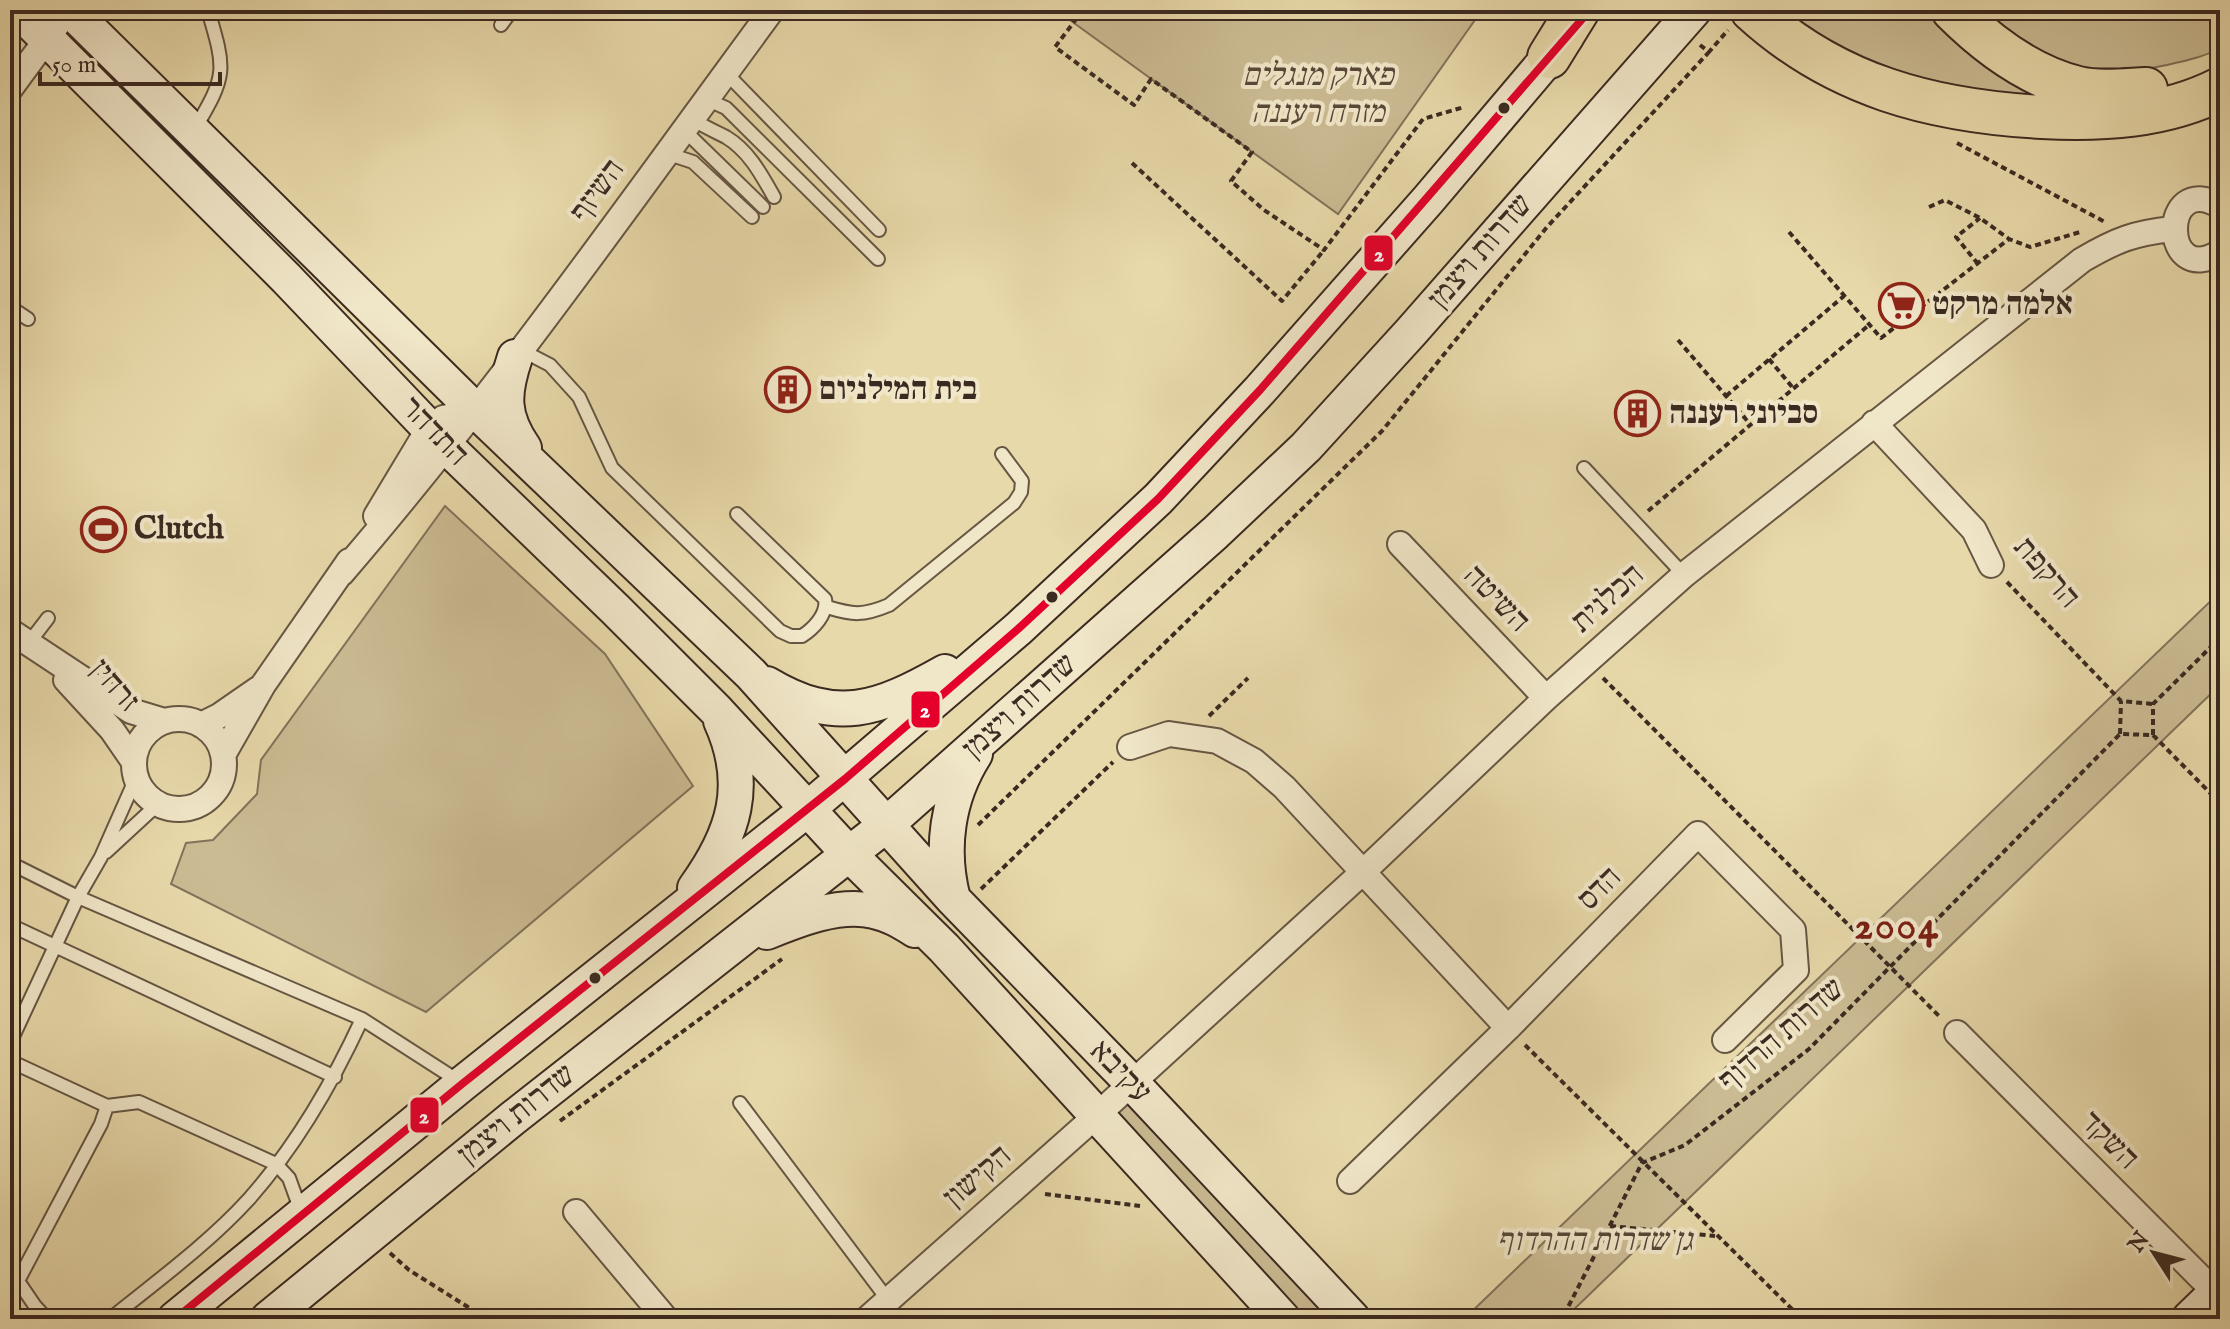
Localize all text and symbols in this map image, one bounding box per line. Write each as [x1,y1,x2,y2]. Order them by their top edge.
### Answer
scale bar [40,36,220,86]
text: 50 m [52,50,96,81]
park label: פארק מנגלים מזרח רעננה [1242,56,1396,134]
unlabelled marker [1496,100,1512,116]
street label: השיזף [561,151,635,231]
street label: שדרות ויצמן [1420,186,1542,318]
line badge: 2 [1363,234,1394,272]
text: 2 [1374,241,1384,269]
supermarket icon: אלמה מרקט [1877,281,1925,329]
place label: אלמה מרקט [1932,285,2073,326]
building icon: בית המילניום [764,366,812,414]
place label: בית המילניום [819,370,977,411]
street label: התדהר [391,388,477,476]
building icon: סביוני רעננה [1614,390,1662,438]
place label: סביוני רעננה [1669,394,1818,435]
sports icon: Clutch [79,505,127,553]
place label: Clutch [134,509,225,550]
street label: הרקפת [2003,528,2089,618]
street label: הכלנית [1563,555,1653,643]
street label: השיטה [1454,556,1538,642]
unlabelled marker [1044,589,1060,605]
street label: שדרות ויצמן [954,645,1086,769]
street label: זרחין [80,651,148,721]
line badge: 2 [910,690,941,729]
text: 2 [920,697,930,725]
street label: הדס [1569,858,1631,920]
district label: 2004 [1854,902,1940,953]
street label: שדרות הרדוף [1711,969,1853,1101]
unlabelled marker [587,970,603,986]
street label: עקיבא [1080,1032,1160,1112]
street label: שדרות ויצמן [450,1055,584,1175]
line badge: 2 [409,1096,440,1134]
text: 2 [419,1103,429,1131]
street label: השקד [2071,1103,2147,1179]
street label: הקישון [935,1136,1021,1218]
north arrow [2114,1213,2194,1293]
park label: גן שדרות ההרדוף [1497,1221,1695,1262]
text: N [2122,1226,2156,1259]

